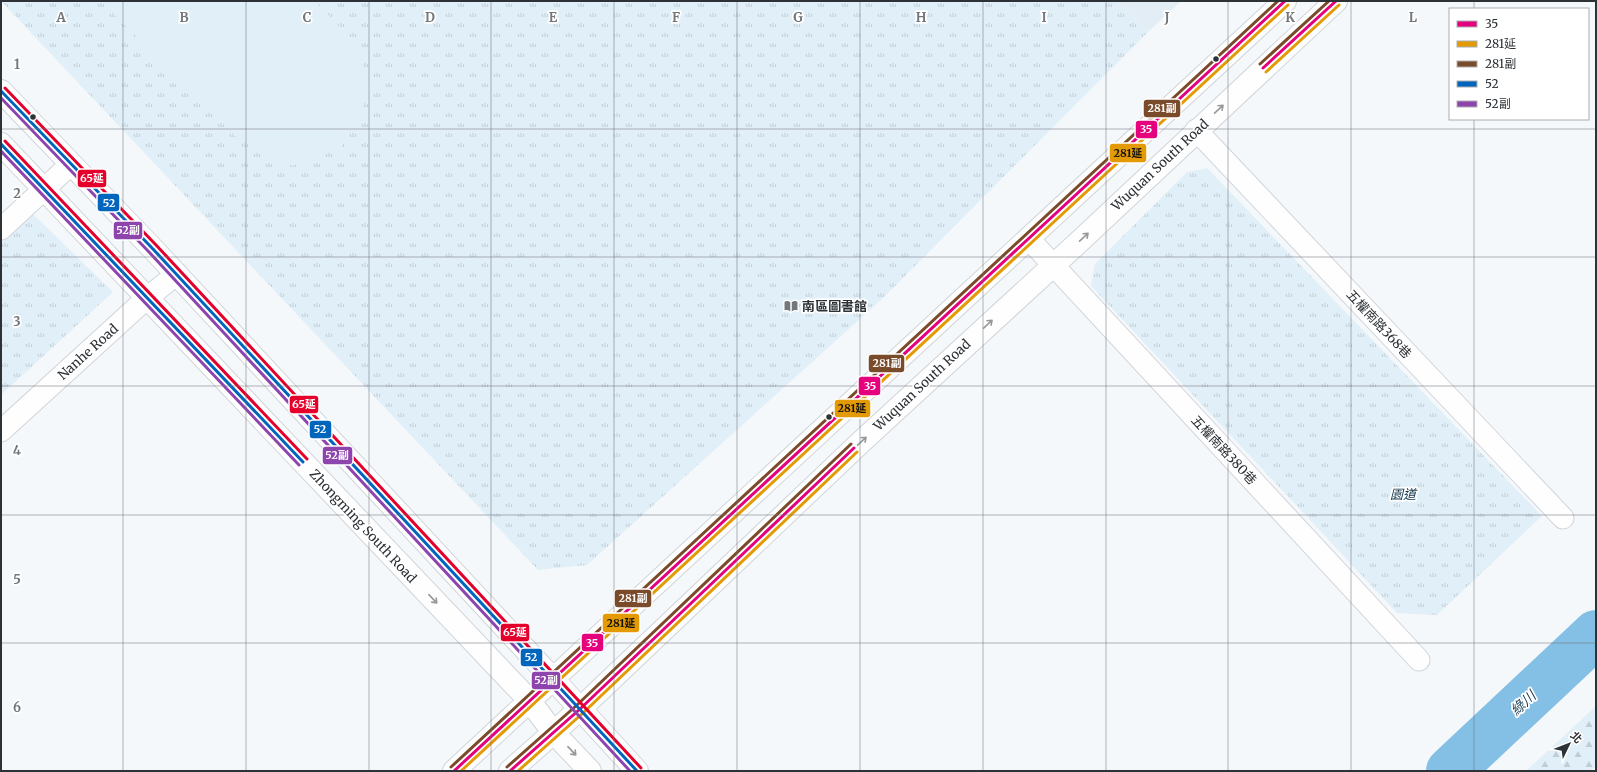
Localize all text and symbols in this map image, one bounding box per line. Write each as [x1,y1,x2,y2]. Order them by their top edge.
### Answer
legend [1449,8,1589,120]
text: A [55,9,66,26]
text: B [179,9,189,26]
text: C [303,9,312,26]
text: D [425,9,435,26]
text: E [549,9,558,26]
text: F [672,9,680,26]
text: G [793,9,803,26]
text: H [916,9,927,26]
text: I [1041,9,1047,26]
text: J [1163,9,1170,26]
text: K [1285,9,1295,26]
text: L [1409,9,1418,26]
text: 35 [1485,16,1498,31]
text: 281延 [1485,36,1516,51]
unlabelled marker [1211,54,1221,64]
text: 1 [14,56,20,73]
text: 281副 [1485,56,1516,71]
text: 52 [1485,76,1499,91]
text: 52副 [1485,96,1511,111]
line badge: 281副 [1143,99,1181,118]
text: 281副 [1148,101,1176,115]
one-way arrow [1214,104,1224,114]
unlabelled marker [28,112,38,122]
street label: Wuquan South Road [1107,115,1212,215]
line badge: 35 [1135,120,1158,139]
text: 35 [1140,122,1152,136]
line badge: 281延 [1109,143,1147,163]
text: 281延 [1114,146,1142,160]
line badge: 65延 [77,169,107,188]
text: 65延 [80,171,104,185]
text: 2 [13,185,21,202]
line badge: 52 [97,193,120,212]
text: 52 [103,196,116,210]
line badge: 52副 [113,221,143,240]
text: 52副 [116,223,140,237]
one-way arrow [1079,232,1089,241]
street label: 五權南路368巷 [1343,286,1415,362]
library icon: 南區圖書館 [783,298,799,314]
place label: 南區圖書館 [802,298,867,315]
text: 3 [13,313,21,330]
one-way arrow [983,319,993,329]
street label: Nanhe Road [54,320,122,384]
street label: Wuquan South Road [869,335,974,435]
line badge: 281副 [868,354,905,373]
text: 281副 [873,356,901,370]
line badge: 35 [858,376,881,396]
text: 35 [864,379,876,393]
line badge: 65延 [289,395,319,414]
text: 65延 [292,397,316,411]
line badge: 281延 [834,399,871,418]
text: 281延 [838,401,866,415]
unlabelled marker [824,412,834,422]
street label: 五權南路380巷 [1188,412,1260,488]
line badge: 52 [309,420,332,439]
text: 52 [314,422,327,436]
one-way arrow [857,436,867,446]
text: 4 [13,442,22,459]
line badge: 52副 [322,446,353,465]
text: 52副 [325,448,349,462]
street label: Zhongming South Road [306,466,420,587]
park label: 園道 [1390,486,1418,503]
text: 5 [13,571,21,588]
line badge: 281副 [614,589,652,608]
text: 281副 [619,591,647,605]
one-way arrow [428,594,438,604]
line badge: 281延 [602,613,640,633]
text: 281延 [607,616,635,630]
line badge: 65延 [500,623,530,642]
text: 65延 [503,625,527,639]
line badge: 35 [581,633,604,652]
text: 35 [586,636,598,650]
line badge: 52 [520,648,543,667]
text: 52 [525,650,538,664]
line badge: 52副 [531,671,561,690]
text: 52副 [534,673,558,687]
water label: 綠川 [1507,686,1541,719]
text: 6 [13,699,21,716]
north arrow [1549,724,1589,764]
text: 北 [1567,728,1585,746]
one-way arrow [567,746,576,756]

